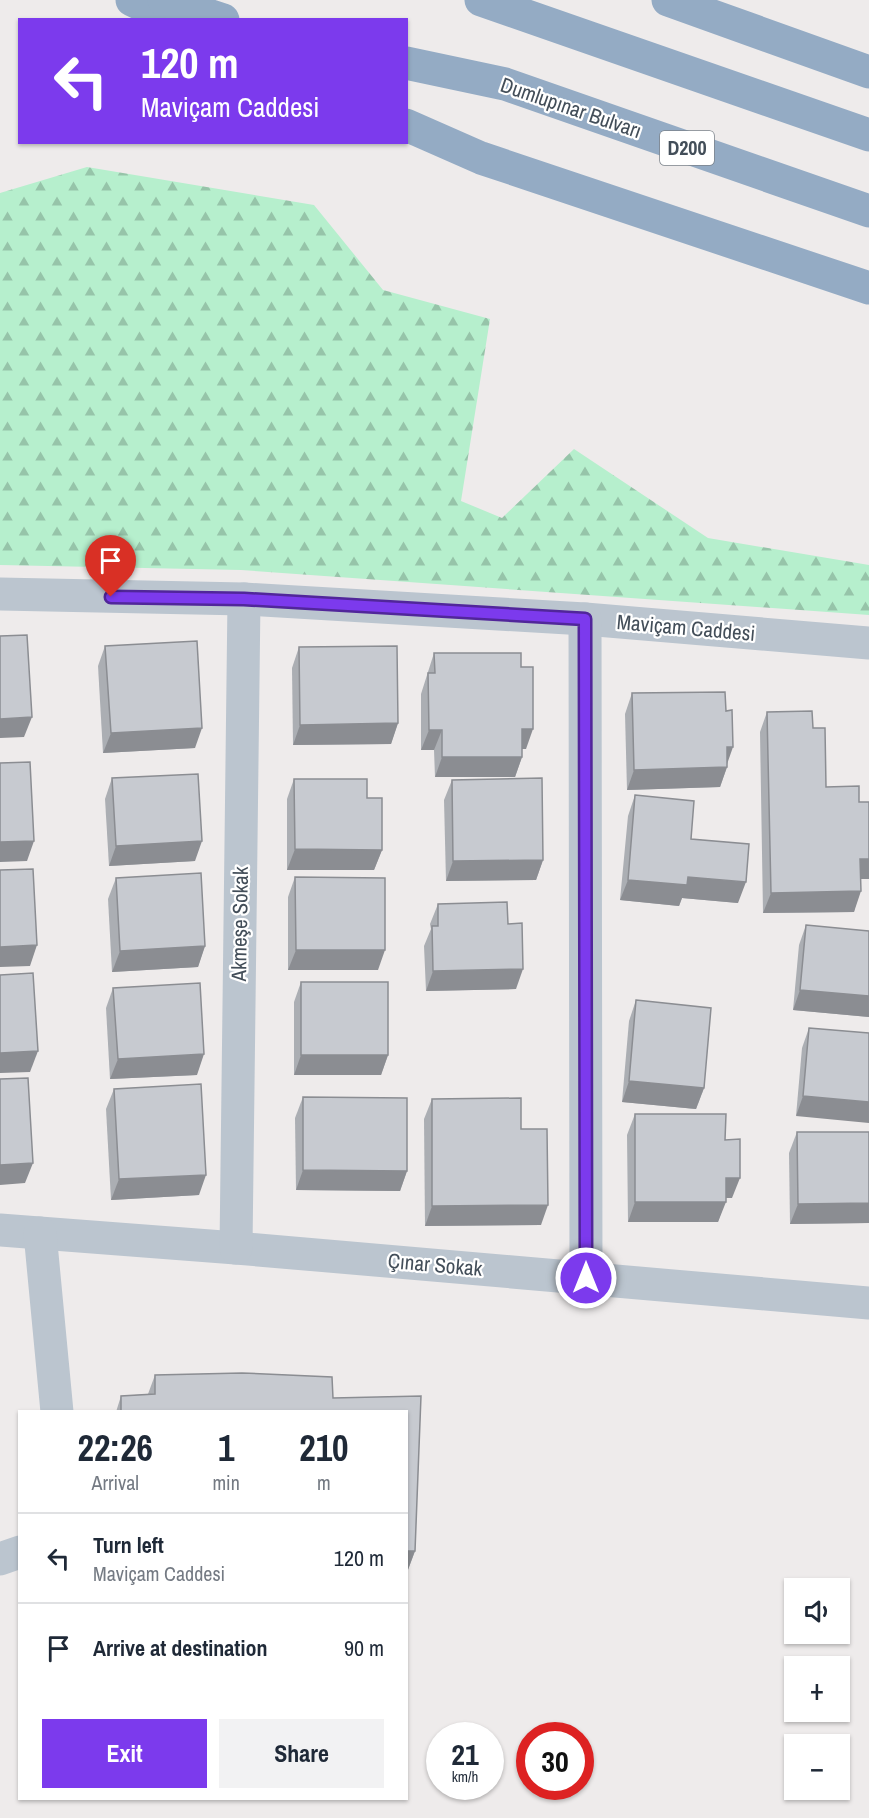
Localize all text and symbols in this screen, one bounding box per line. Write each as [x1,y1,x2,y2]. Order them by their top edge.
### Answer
text: 120 m [141,35,239,91]
icon: left [42,42,120,120]
street label: Dumlupınar Bulvarı [497,70,646,145]
text: Maviçam Caddesi [141,89,319,125]
road number: D200 [660,131,714,165]
pin [85,535,136,597]
icon: arrive [94,544,127,577]
street label: Maviçam Caddesi [616,607,756,648]
street label: Akmeşe Sokak [224,866,255,983]
street label: Çınar Sokak [387,1246,484,1283]
position arrow [554,1246,618,1310]
text: 22:26 [77,1424,153,1472]
text: 1 [218,1424,234,1472]
text: 210 [299,1424,349,1472]
text: Arrival [92,1469,139,1496]
text: min [212,1469,240,1496]
text: m [317,1469,331,1496]
text: Turn left [93,1530,164,1560]
icon: left [42,1542,75,1575]
text: 120 m [334,1543,384,1573]
text: Maviçam Caddesi [93,1560,225,1587]
map controls [784,1578,850,1800]
button: sound [784,1578,850,1644]
icon: arrive [42,1632,75,1665]
text: Arrive at destination [93,1633,267,1663]
text: 90 m [344,1633,384,1663]
button: + [784,1656,850,1722]
button: Exit [42,1719,207,1788]
button: Share [219,1719,384,1788]
speed limit sign: 30 [516,1722,594,1800]
text: 21 [451,1734,479,1774]
button: − [784,1734,850,1800]
text: km/h [452,1766,478,1787]

